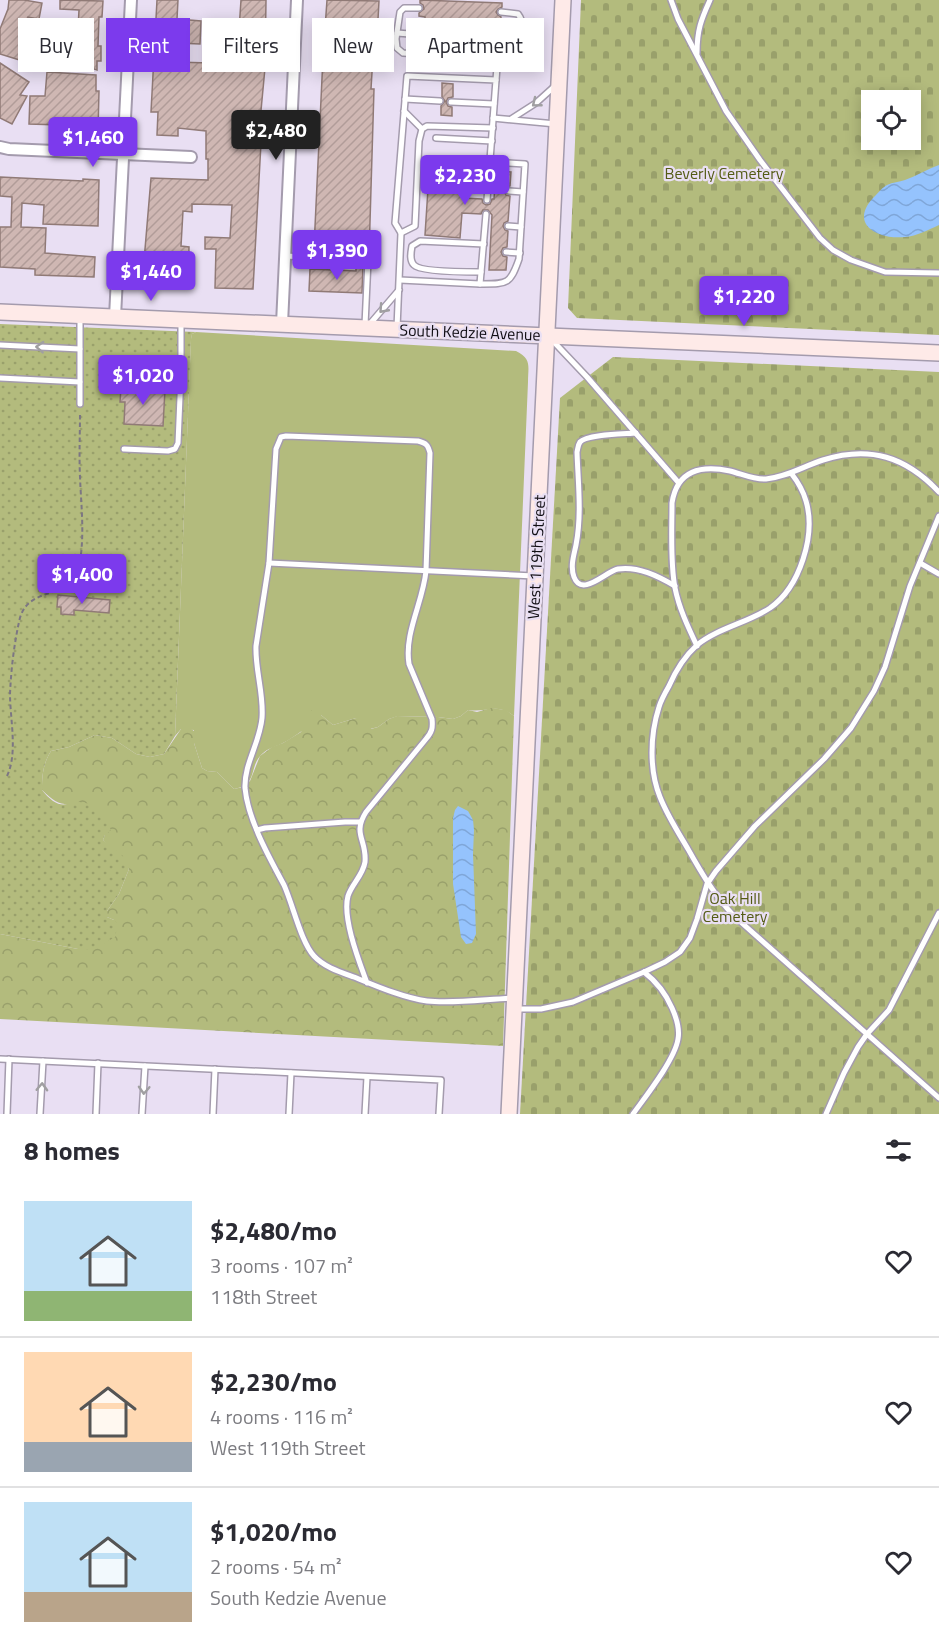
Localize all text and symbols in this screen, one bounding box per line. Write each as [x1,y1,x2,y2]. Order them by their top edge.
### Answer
chip: Buy [18,18,94,72]
chip: Rent [106,18,190,72]
chip: Filters [202,18,300,72]
chip: New [312,18,394,72]
chip: Apartment [406,18,544,72]
map controls [861,90,921,150]
button: locate [861,90,921,150]
one-way arrow [532,95,543,106]
pin: $2,480 [227,110,325,161]
text: $2,480 [245,114,307,145]
pin: $1,460 [44,117,142,168]
text: $1,460 [62,121,124,152]
pin: $2,230 [416,155,514,206]
text: $2,230 [434,159,496,190]
park label: Beverly Cemetery [665,161,784,185]
pin: $1,390 [288,230,386,281]
text: $1,390 [306,234,368,265]
pin: $1,440 [102,251,200,302]
text: $1,440 [120,255,182,286]
pin: $1,220 [695,276,793,327]
text: $1,220 [713,280,775,311]
one-way arrow [379,302,390,312]
street label: South Kedzie Avenue [399,318,541,346]
one-way arrow [36,341,45,354]
pin: $1,020 [94,355,192,406]
text: $1,020 [112,359,174,390]
street label: West 119th Street [521,494,551,620]
pin: $1,400 [33,554,131,605]
text: $1,400 [51,558,113,589]
park label: Oak Hill Cemetery [703,886,768,928]
one-way arrow [35,1083,48,1092]
one-way arrow [137,1085,150,1094]
text: 8 homes [24,1131,120,1170]
icon: filters [882,1134,915,1167]
text: $2,480/mo [210,1211,337,1250]
icon: home [72,1225,144,1297]
icon: heart [882,1245,915,1278]
text: 3 rooms · 107 m² [210,1250,353,1281]
text: 118th Street [210,1281,317,1312]
text: $2,230/mo [210,1362,337,1401]
icon: home [72,1376,144,1448]
icon: heart [882,1396,915,1429]
text: 4 rooms · 116 m² [210,1401,353,1432]
text: West 119th Street [210,1432,365,1463]
text: $1,020/mo [210,1512,337,1551]
icon: home [72,1526,144,1598]
icon: heart [882,1546,915,1579]
text: 2 rooms · 54 m² [210,1551,342,1582]
text: South Kedzie Avenue [210,1582,386,1613]

